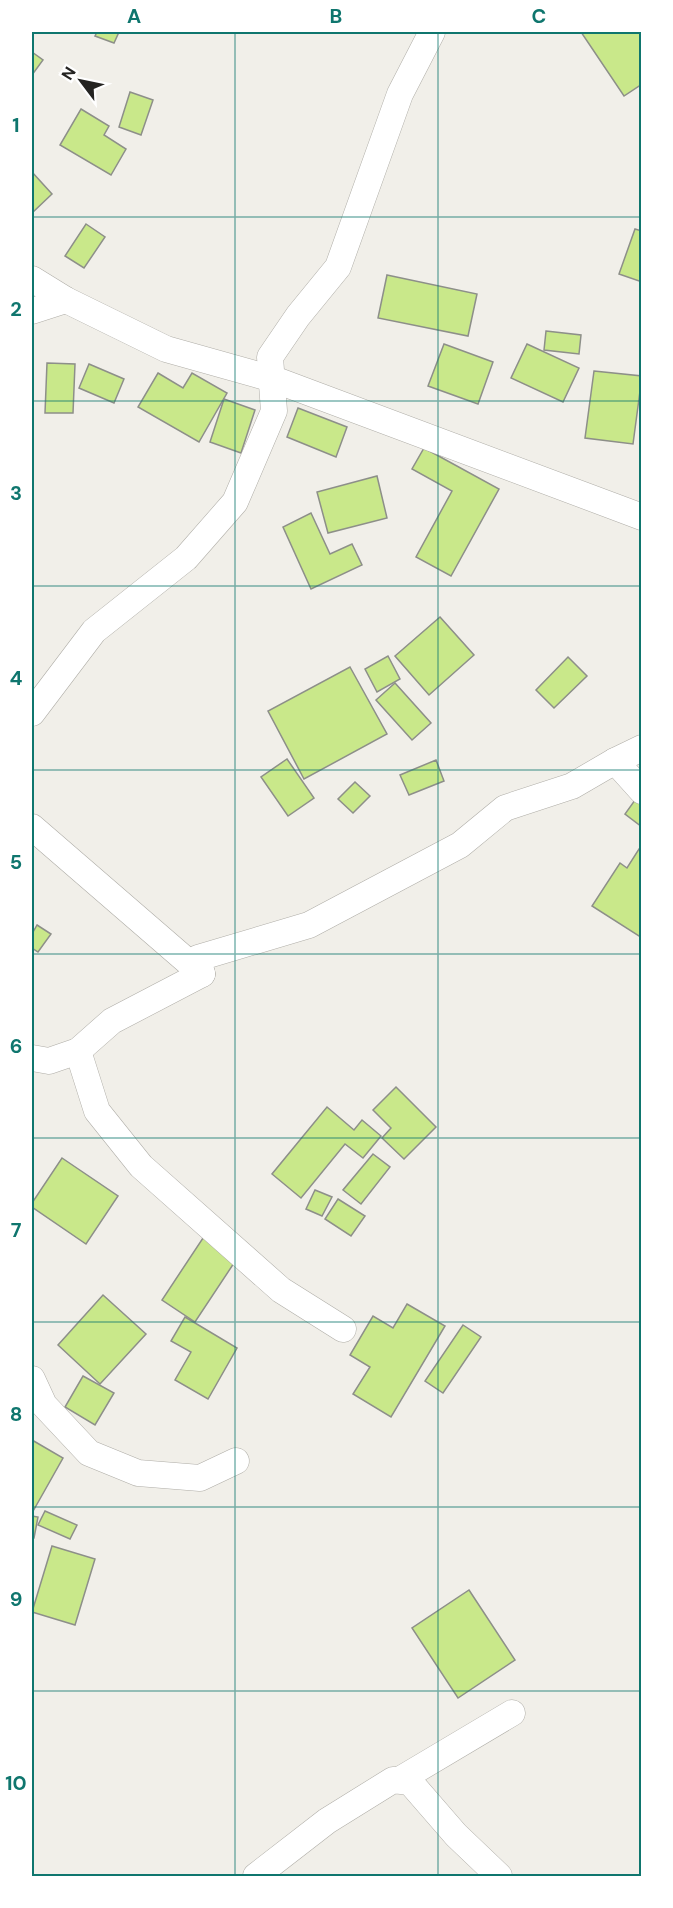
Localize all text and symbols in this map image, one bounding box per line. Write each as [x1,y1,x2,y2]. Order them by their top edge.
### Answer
text: A [127,3,141,29]
text: B [330,3,342,29]
text: C [532,3,546,29]
north arrow [51,51,111,111]
text: N [57,63,81,84]
text: 1 [12,112,20,138]
text: 2 [10,296,22,322]
text: 3 [10,480,22,506]
text: 4 [10,665,23,691]
text: 5 [10,849,22,875]
text: 6 [10,1033,22,1059]
text: 7 [11,1217,22,1243]
text: 8 [10,1401,22,1427]
text: 9 [10,1586,22,1612]
text: 10 [5,1770,27,1796]

